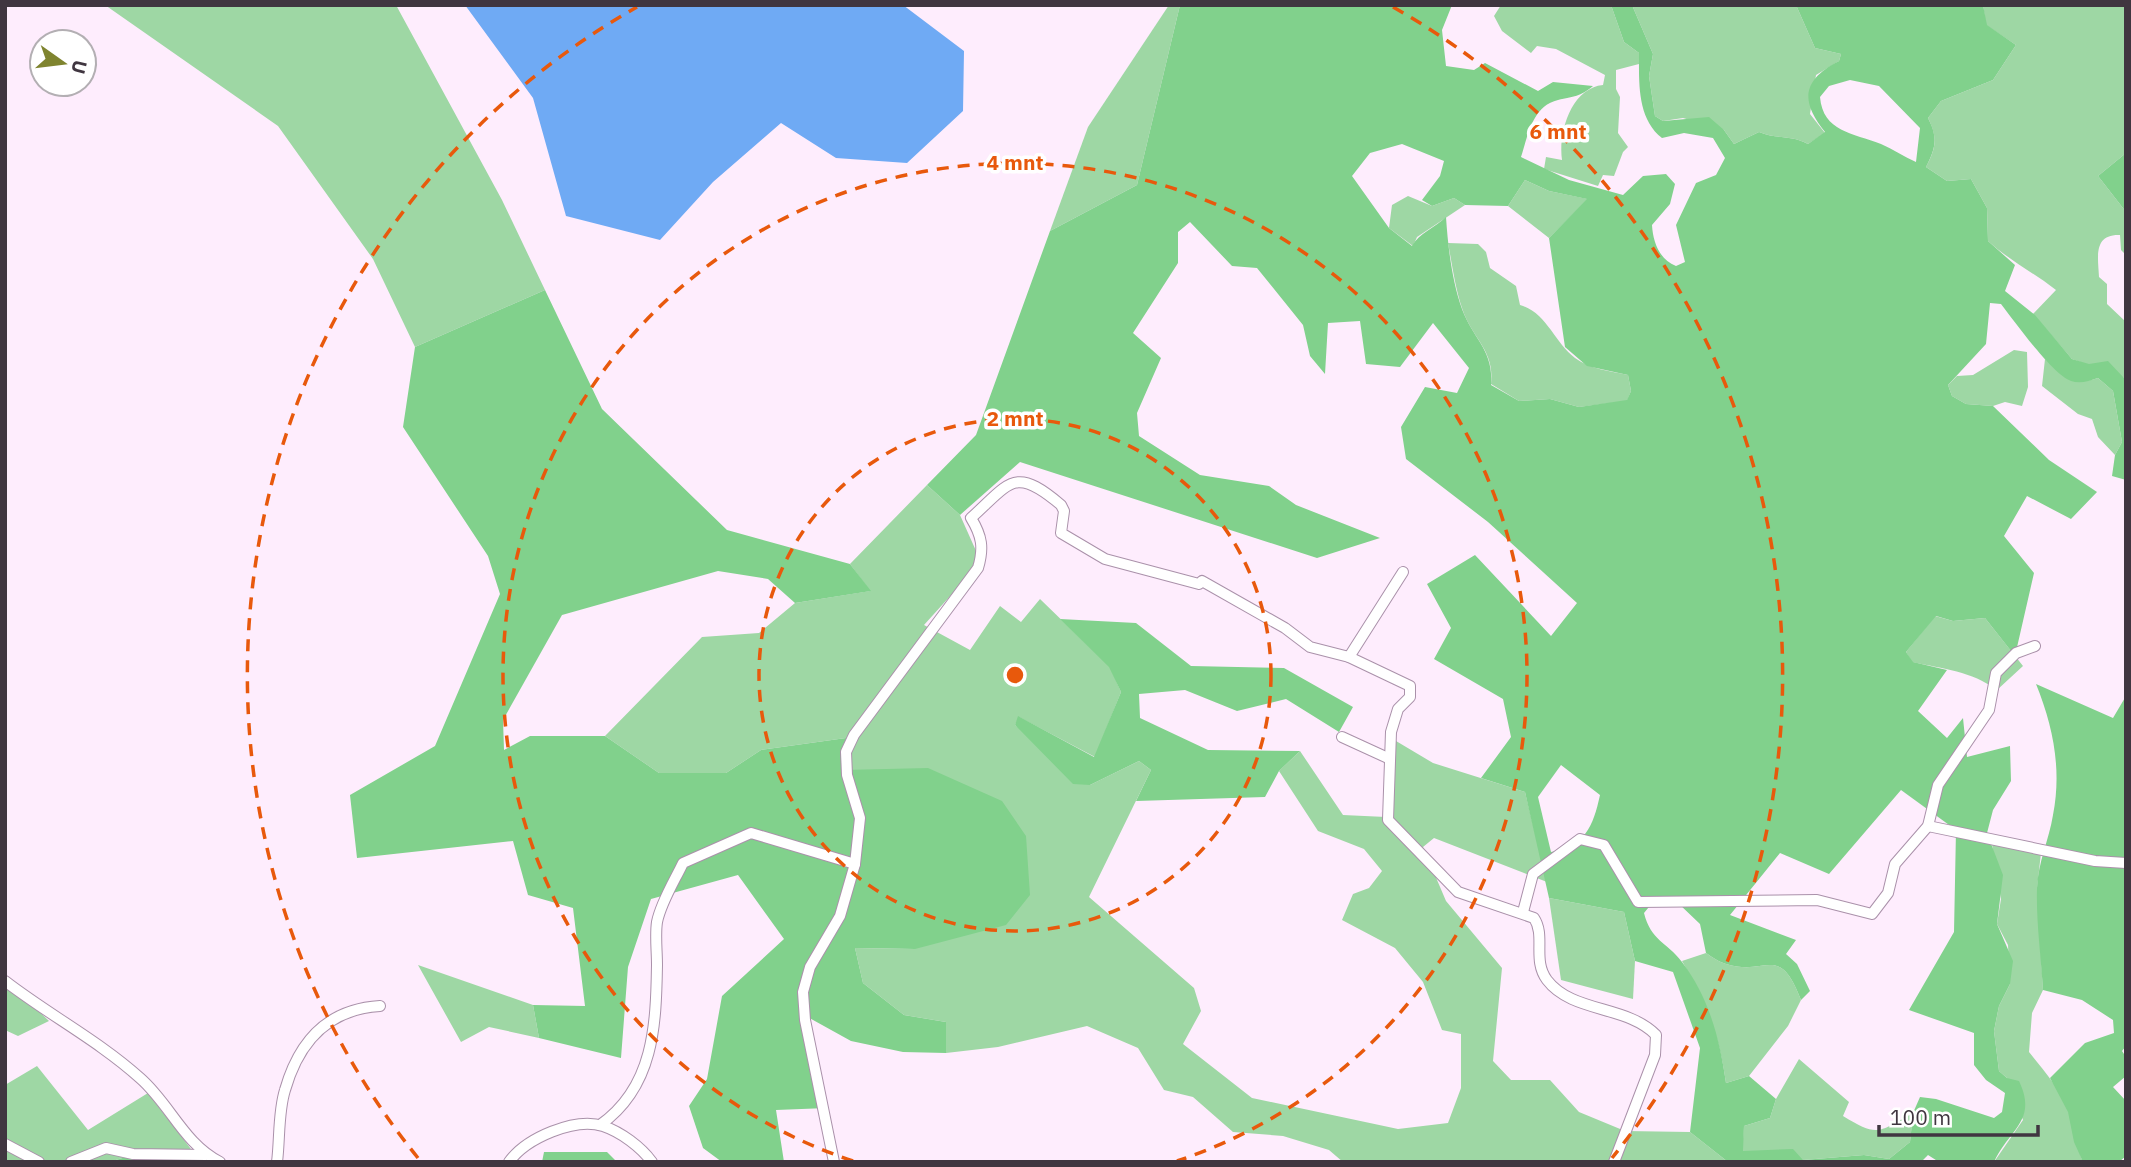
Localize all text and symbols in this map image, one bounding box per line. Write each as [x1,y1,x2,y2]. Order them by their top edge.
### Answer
north arrow [28,28,98,98]
text: U [66,58,93,76]
text: 6 mnt [1530,117,1586,145]
text: 4 mnt [987,148,1043,176]
text: 2 mnt [987,404,1043,432]
centre of rings [1003,663,1027,687]
scale bar [1879,1094,2038,1138]
text: 100 m [1890,1103,1951,1131]

